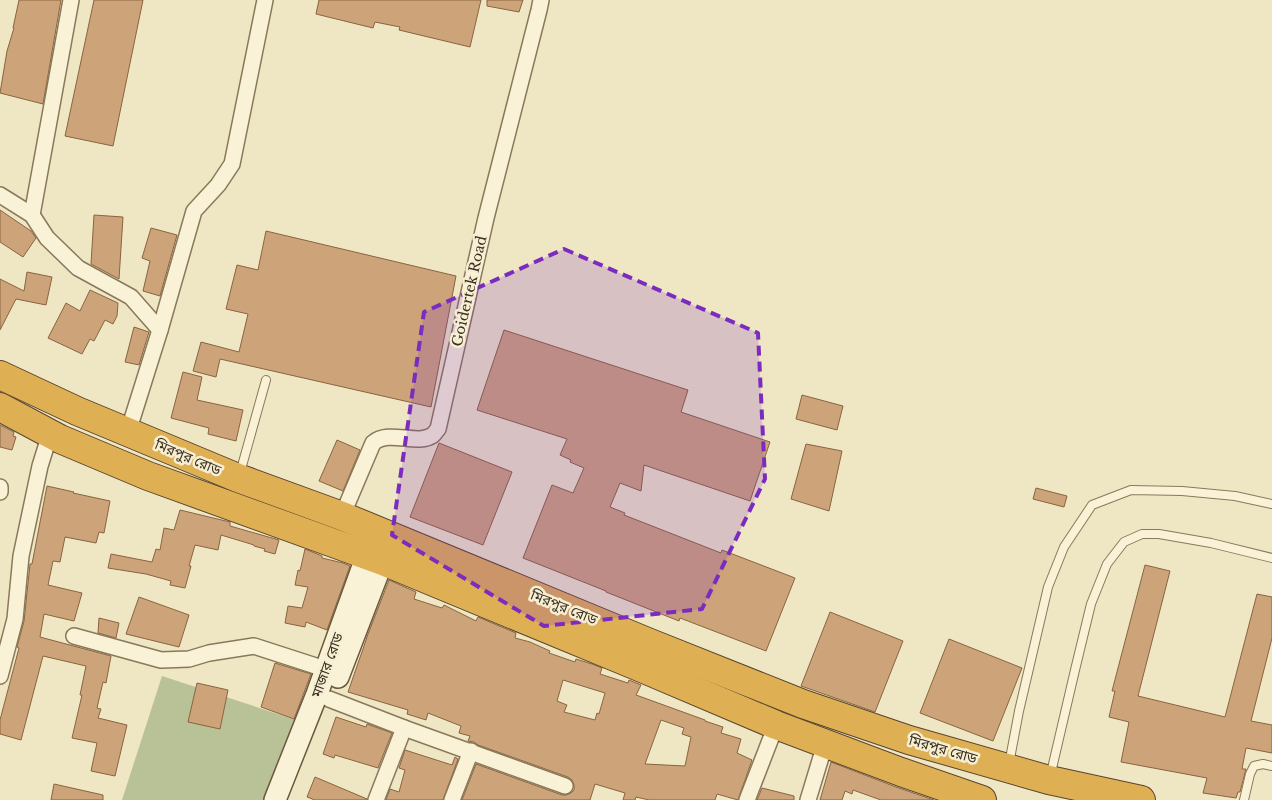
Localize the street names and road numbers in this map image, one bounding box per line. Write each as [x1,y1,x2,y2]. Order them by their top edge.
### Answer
street label: Goidertek Road [447,233,491,348]
street label: মিরপুর রোড [151,435,225,479]
street label: মিরপুর রোড [527,585,601,629]
street label: মাজার রোড [307,629,347,701]
street label: মিরপুর রোড [906,730,980,768]

